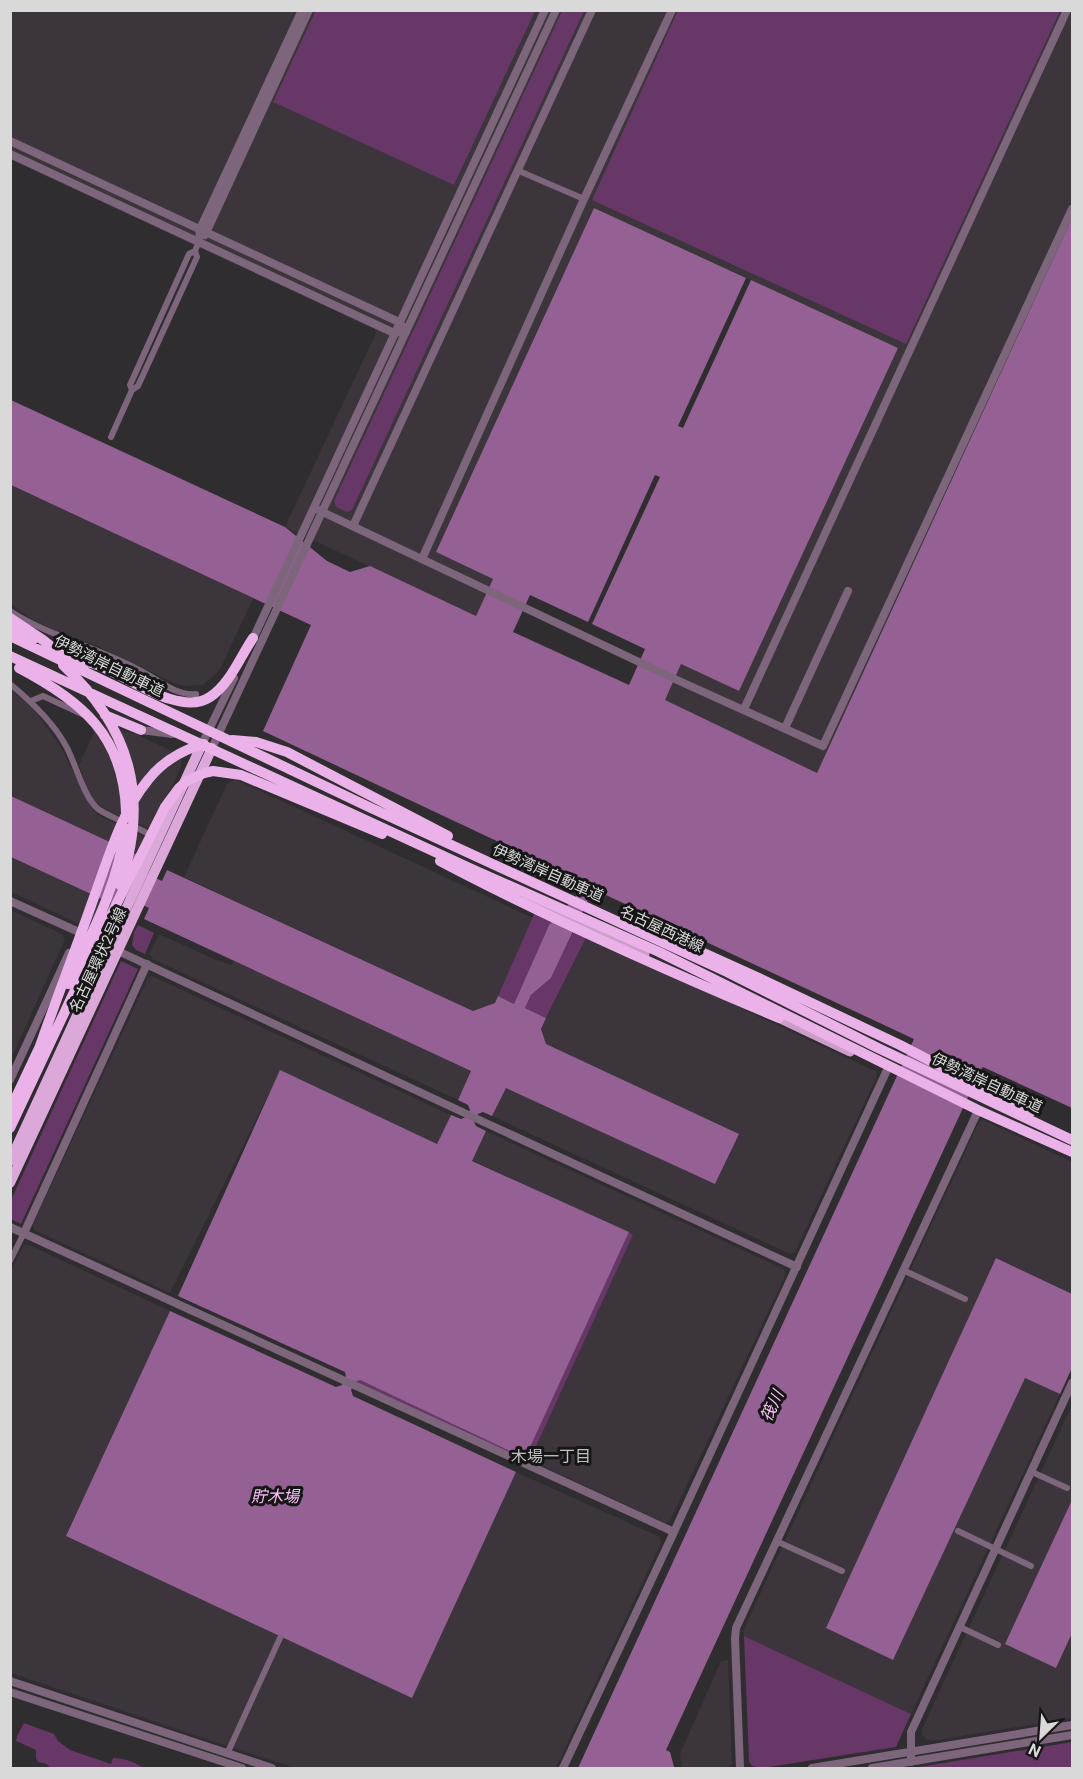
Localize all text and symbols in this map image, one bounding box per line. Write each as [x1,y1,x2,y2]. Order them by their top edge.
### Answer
street label: 伊勢湾岸自動車道 [51,632,167,700]
street label: 伊勢湾岸自動車道 [490,840,606,906]
street label: 名古屋西港線 [617,902,707,956]
street label: 名古屋環状2号線 [66,905,130,1015]
street label: 伊勢湾岸自動車道 [929,1049,1045,1117]
water label: 筏川 [757,1386,788,1425]
district label: 木場一丁目 [511,1447,591,1466]
water label: 貯木場 [251,1487,301,1506]
north arrow [1011,1707,1071,1767]
text: N [1026,1739,1044,1761]

